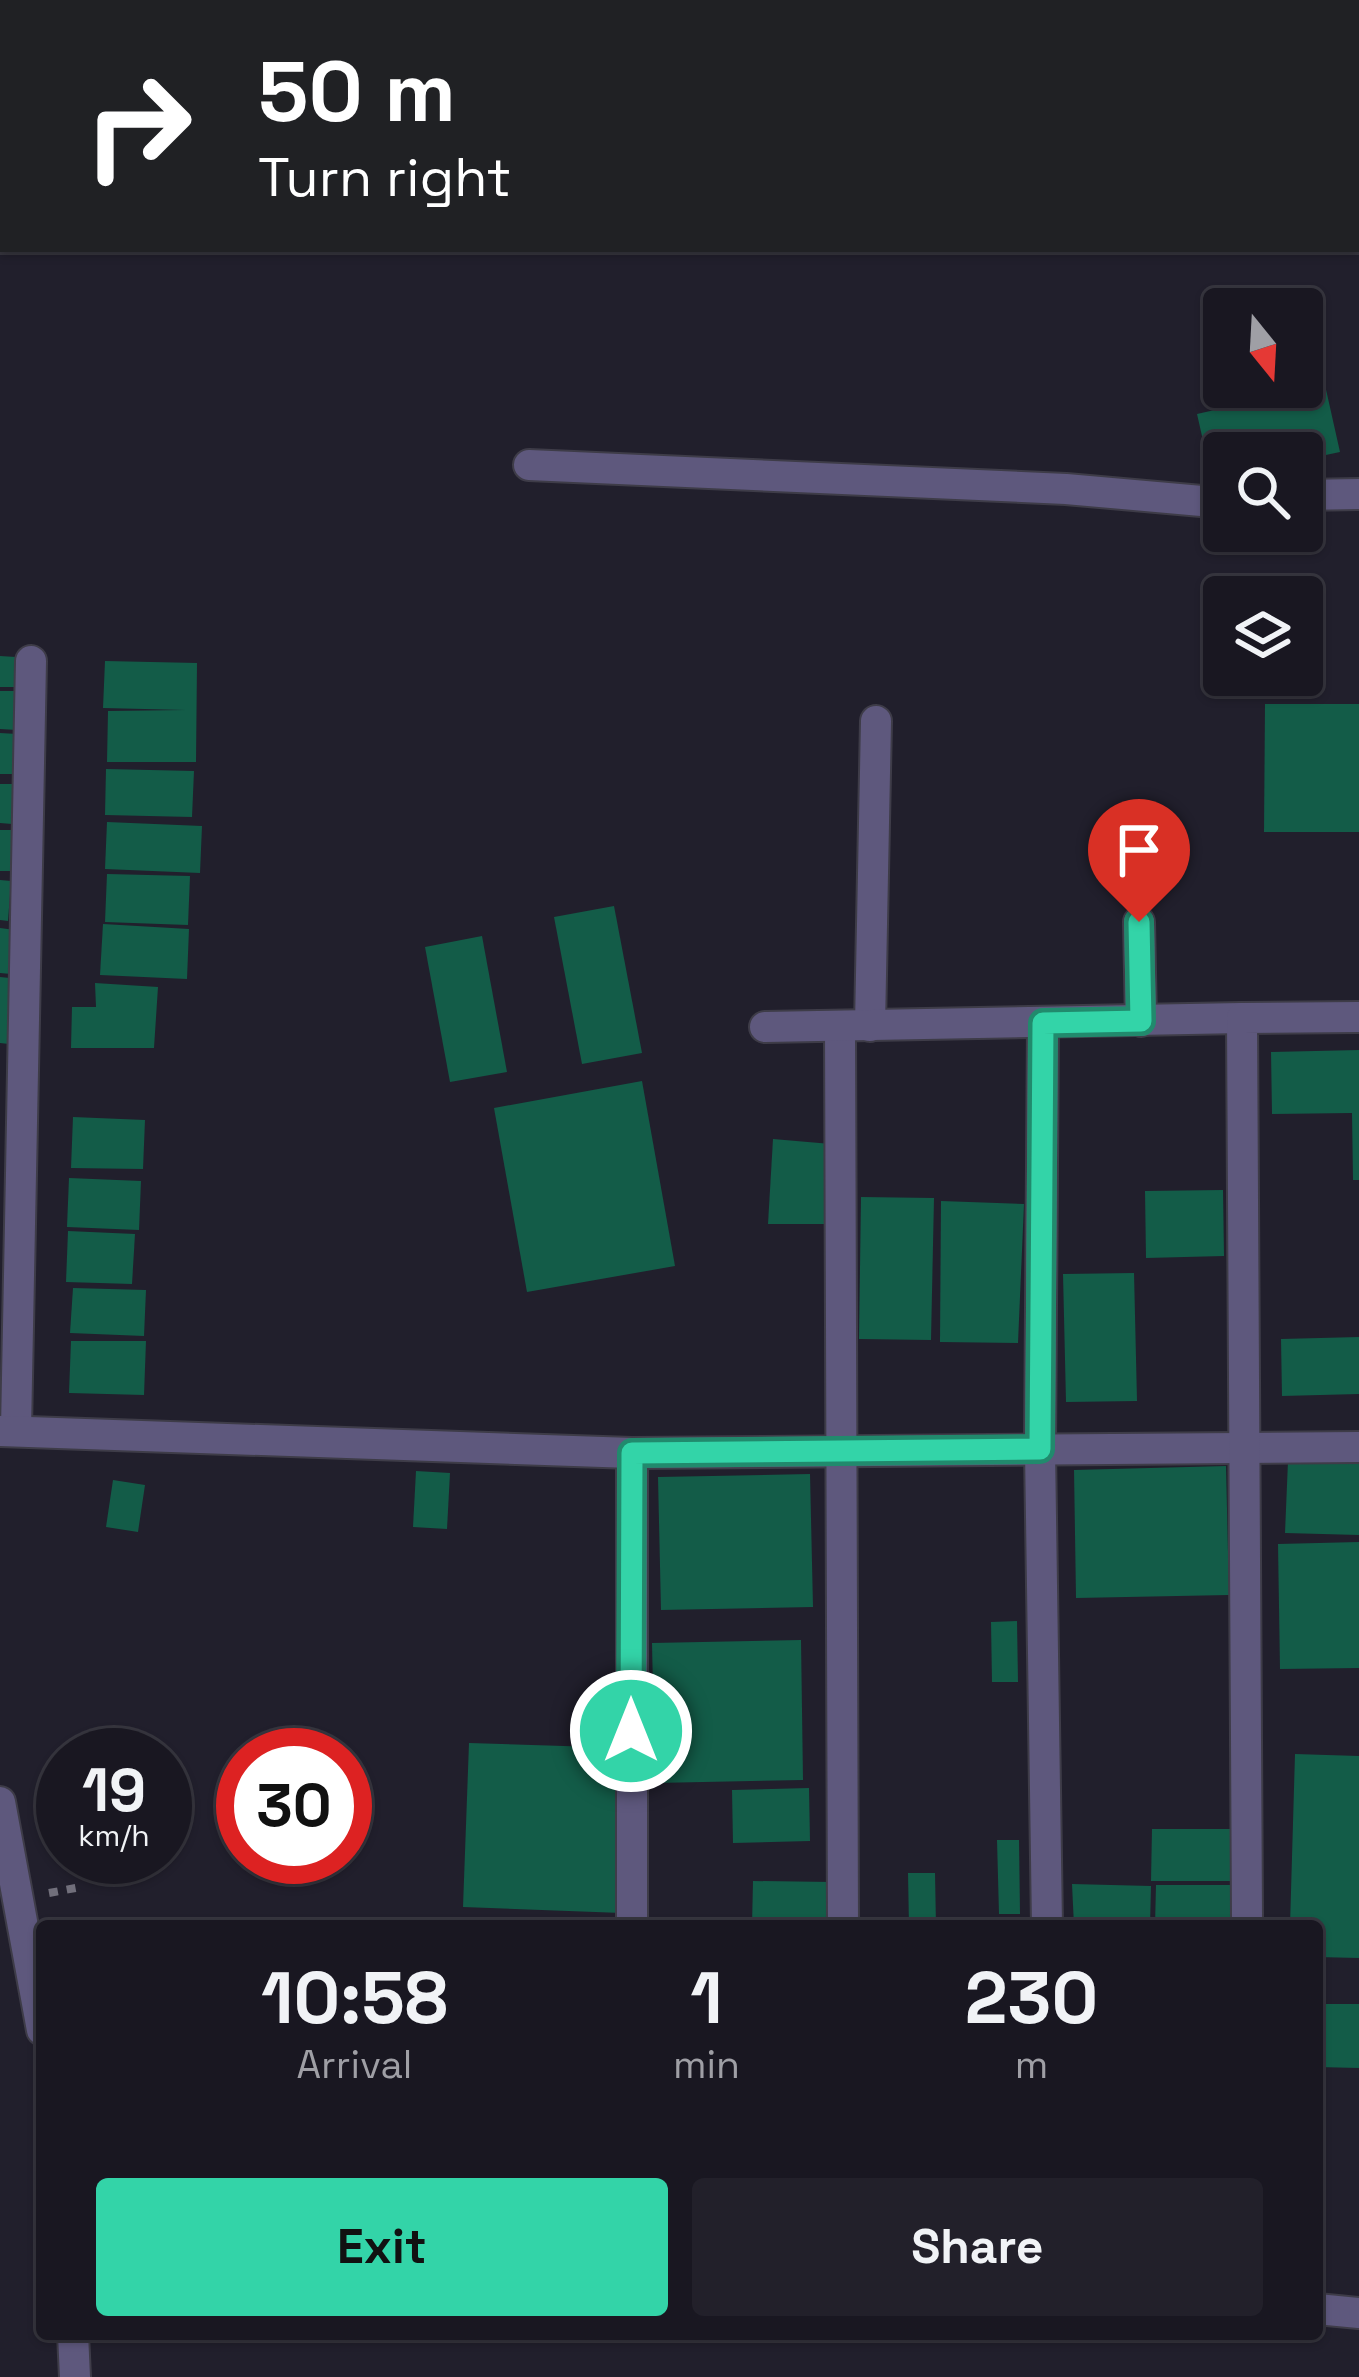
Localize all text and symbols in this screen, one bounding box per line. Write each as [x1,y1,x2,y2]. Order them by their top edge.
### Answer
text: 50 m [258,38,456,146]
icon: right [60,48,216,204]
text: Turn right [258,143,511,212]
north arrow [1203,288,1323,408]
map controls [1203,288,1323,696]
button: search [1203,432,1323,552]
button: layers [1203,576,1323,696]
pin [1088,799,1190,922]
icon: arrive [1106,817,1172,883]
position arrow [568,1668,694,1794]
speed limit sign: 30 [216,1728,372,1884]
text: 19 [82,1752,146,1829]
text: km/h [78,1816,150,1855]
text: 10:58 [261,1952,448,2044]
text: 1 [690,1952,723,2044]
text: 230 [965,1952,1098,2044]
text: Arrival [296,2040,412,2089]
text: min [673,2040,740,2089]
text: m [1015,2040,1048,2089]
button: Exit [96,2178,668,2316]
button: Share [692,2178,1263,2316]

